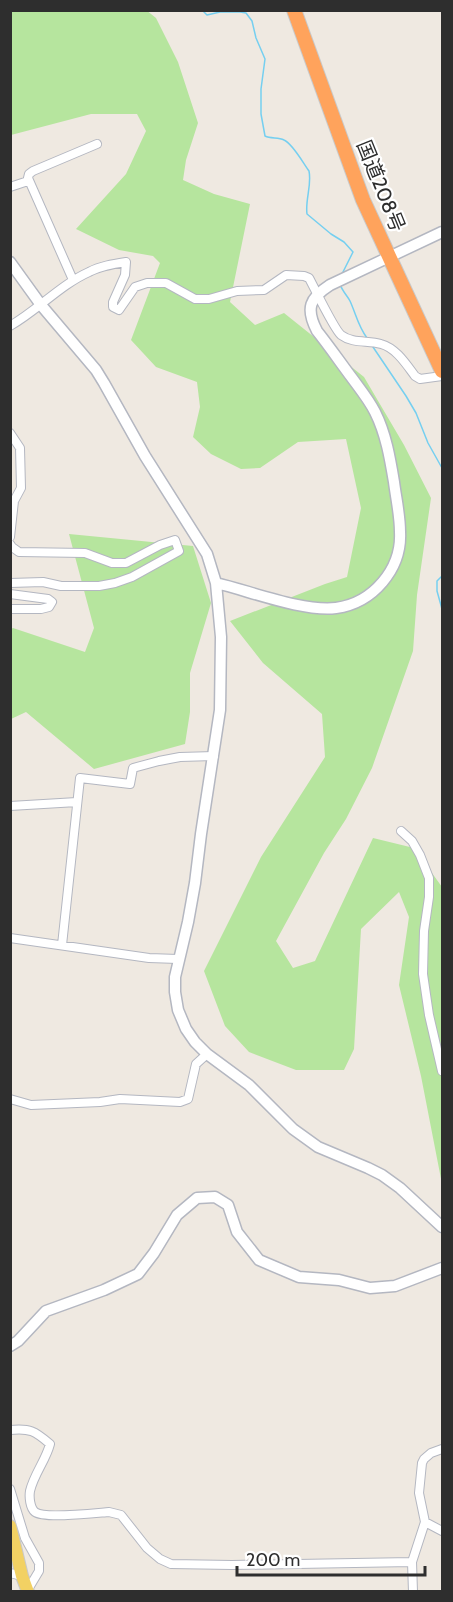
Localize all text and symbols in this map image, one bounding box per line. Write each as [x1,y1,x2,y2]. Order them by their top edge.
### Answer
street label: 国道208号 [352,137,410,235]
scale bar [237,1539,424,1577]
text: 200 m [246,1549,300,1571]

